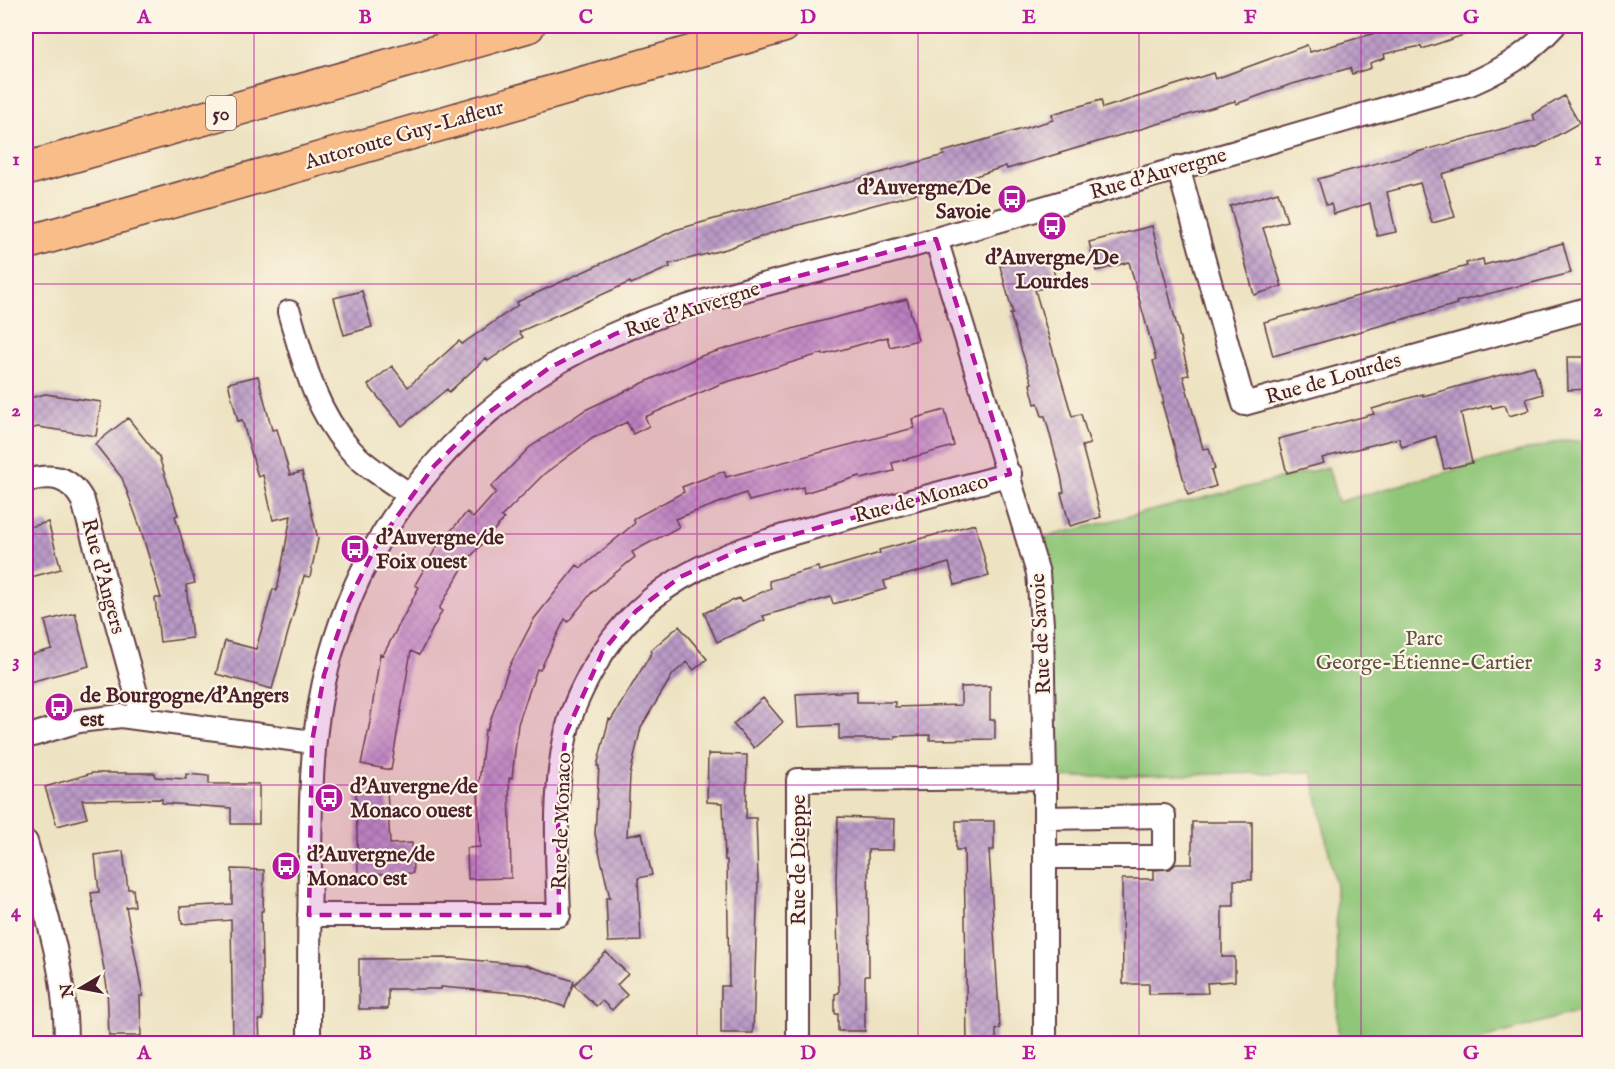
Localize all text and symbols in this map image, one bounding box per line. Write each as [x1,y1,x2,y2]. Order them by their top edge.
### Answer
text: A [136,5,152,30]
text: B [358,5,372,30]
text: C [579,5,593,30]
text: D [800,5,816,30]
text: E [1022,5,1036,30]
text: F [1244,5,1257,30]
text: G [1463,5,1480,30]
street label: Autoroute Guy-Lafleur [301,94,507,177]
road number: 50 [206,96,236,130]
street label: Rue d'Auvergne [1087,142,1230,207]
text: 1 [12,147,20,172]
text: 1 [1594,147,1602,172]
place label: d'Auvergne/De Savoie [857,175,991,226]
bus stop icon: d'Auvergne/De Savoie [996,183,1028,215]
bus stop icon: d'Auvergne/De Lourdes [1036,210,1068,242]
place label: d'Auvergne/De Lourdes [985,245,1119,296]
street label: Rue d'Auvergne [621,276,764,345]
street label: Rue de Lourdes [1263,347,1404,412]
text: 2 [11,398,21,423]
text: 2 [1593,398,1603,423]
street label: Rue de Monaco [851,469,991,530]
street label: Rue d'Angers [74,516,131,637]
place label: d'Auvergne/de Foix ouest [376,525,504,576]
bus stop icon: d'Auvergne/de Foix ouest [339,533,371,565]
street label: Rue de Savoie [1025,572,1058,695]
park label: Parc George-Étienne-Cartier [1316,626,1533,677]
text: 3 [12,649,20,674]
text: 3 [1594,649,1602,674]
place label: de Bourgogne/d'Angers est [80,683,289,734]
bus stop icon: de Bourgogne/d'Angers est [43,691,75,723]
street label: Rue de Monaco [547,752,578,890]
place label: d'Auvergne/de Monaco ouest [350,774,478,825]
bus stop icon: d'Auvergne/de Monaco ouest [313,782,345,814]
street label: Rue de Dieppe [786,794,813,925]
place label: d'Auvergne/de Monaco est [307,842,435,893]
bus stop icon: d'Auvergne/de Monaco est [270,850,302,882]
text: 4 [11,899,22,924]
text: 4 [1593,899,1604,924]
north arrow [51,958,111,1018]
text: N [57,982,79,1000]
text: A [136,1041,152,1066]
text: B [358,1041,372,1066]
text: C [579,1041,593,1066]
text: D [800,1041,816,1066]
text: E [1022,1041,1036,1066]
text: F [1244,1041,1257,1066]
text: G [1463,1041,1480,1066]

